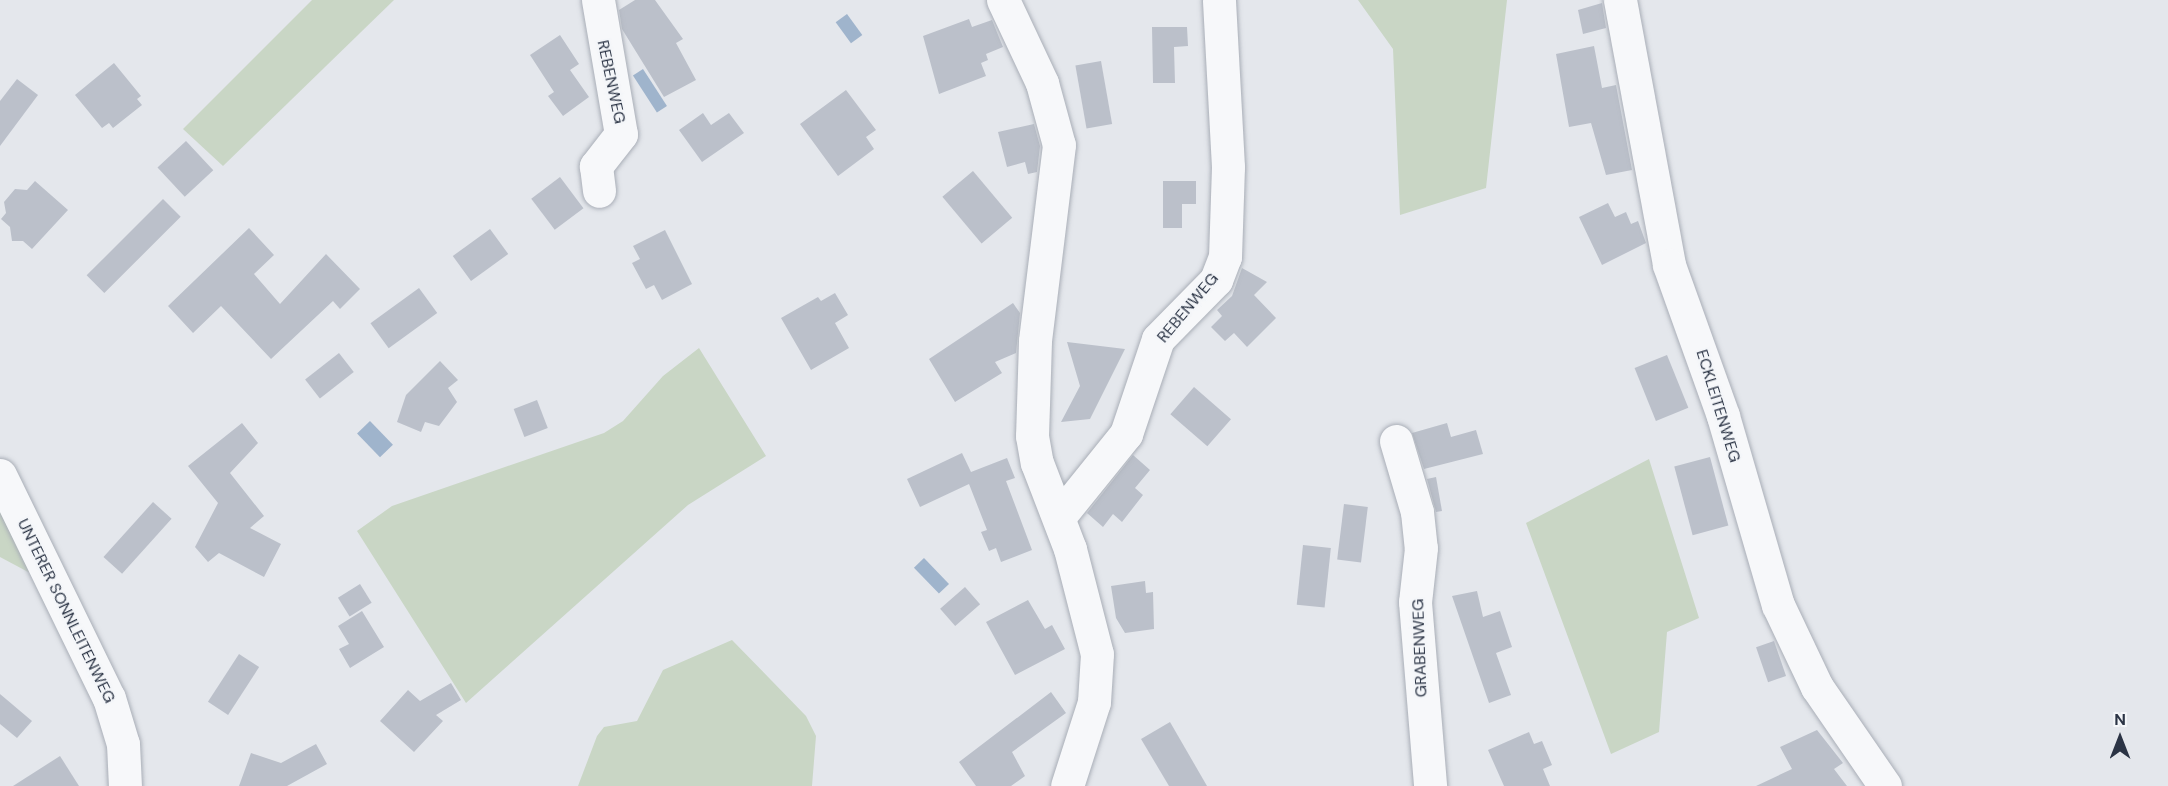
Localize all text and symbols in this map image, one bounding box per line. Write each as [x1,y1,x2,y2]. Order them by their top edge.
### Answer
street label: REBENWEG [593,38,629,126]
street label: REBENWEG [1153,269,1223,347]
street label: ECKLEITENWEG [1692,347,1744,465]
street label: UNTERER SONNLEITENWEG [13,516,119,706]
street label: GRABENWEG [1409,598,1431,698]
north arrow [2090,708,2150,768]
text: N [2114,709,2126,730]

